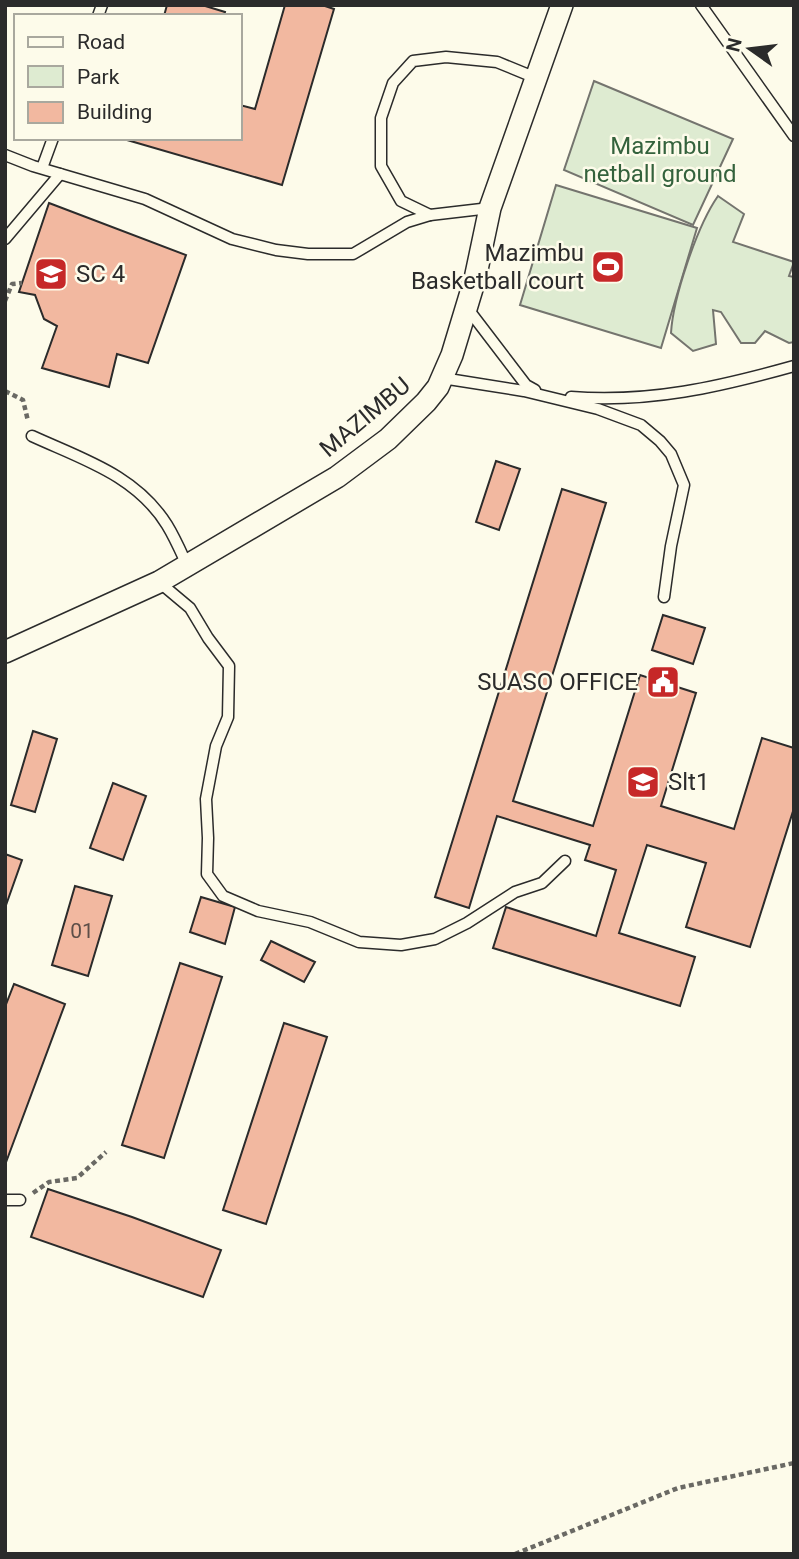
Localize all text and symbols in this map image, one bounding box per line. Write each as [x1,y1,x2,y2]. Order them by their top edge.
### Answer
legend [14,14,242,140]
north arrow [715,14,785,84]
text: Road [77,30,125,54]
text: N [721,36,747,54]
text: Park [77,65,120,89]
text: Building [77,100,152,124]
park label: Mazimbu netball ground [583,132,737,188]
place label: Mazimbu Basketball court [411,239,584,295]
sports icon: Mazimbu Basketball court [589,248,627,286]
school or university icon: SC 4 [32,255,70,293]
place label: SC 4 [76,260,125,288]
street label: MAZIMBU [314,371,416,463]
public building icon: SUASO OFFICE [644,663,682,701]
place label: SUASO OFFICE [477,668,638,696]
school or university icon: Slt1 [624,763,662,801]
place label: Slt1 [668,768,709,796]
house number: 01 [70,919,94,943]

